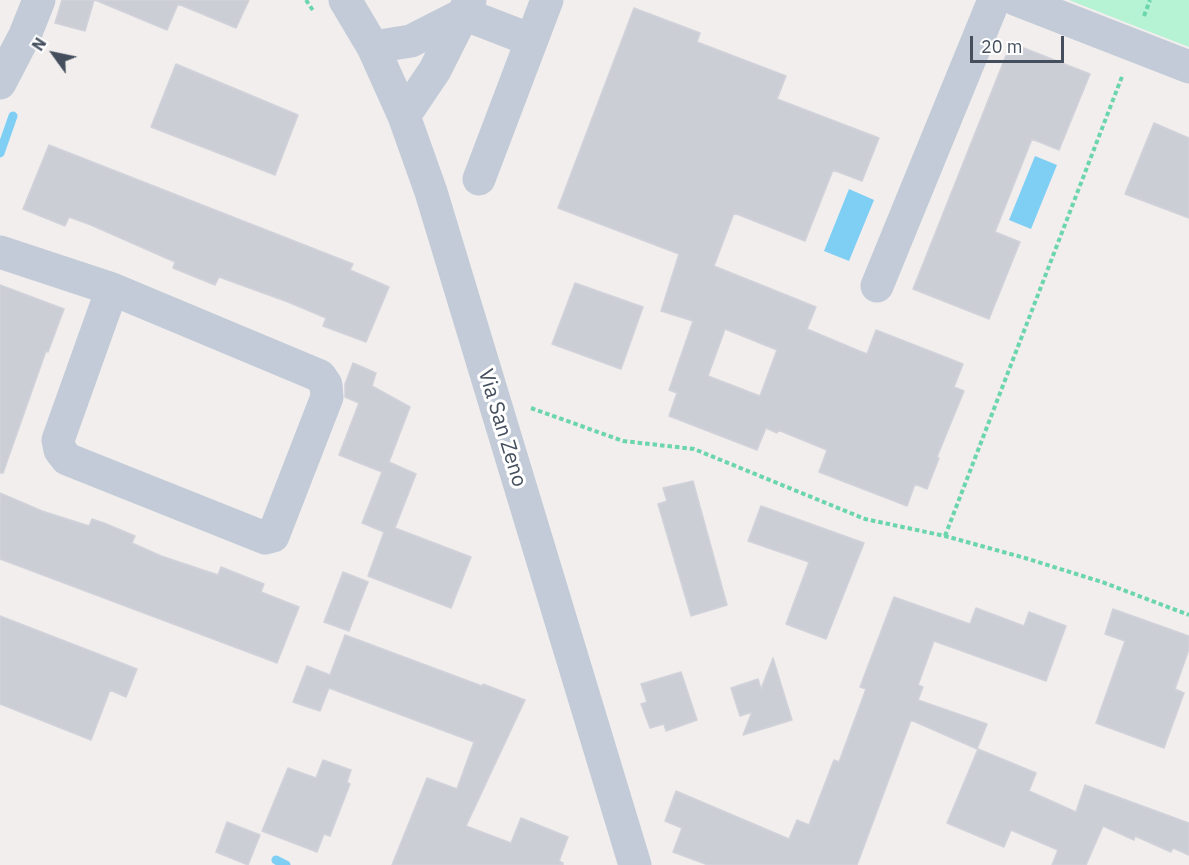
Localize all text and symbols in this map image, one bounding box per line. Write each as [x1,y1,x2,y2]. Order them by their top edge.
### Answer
north arrow [24,24,84,84]
scale bar [973,24,1068,62]
text: N [27,34,50,55]
text: 20 m [981,35,1023,58]
street label: Via San Zeno [472,366,532,490]

